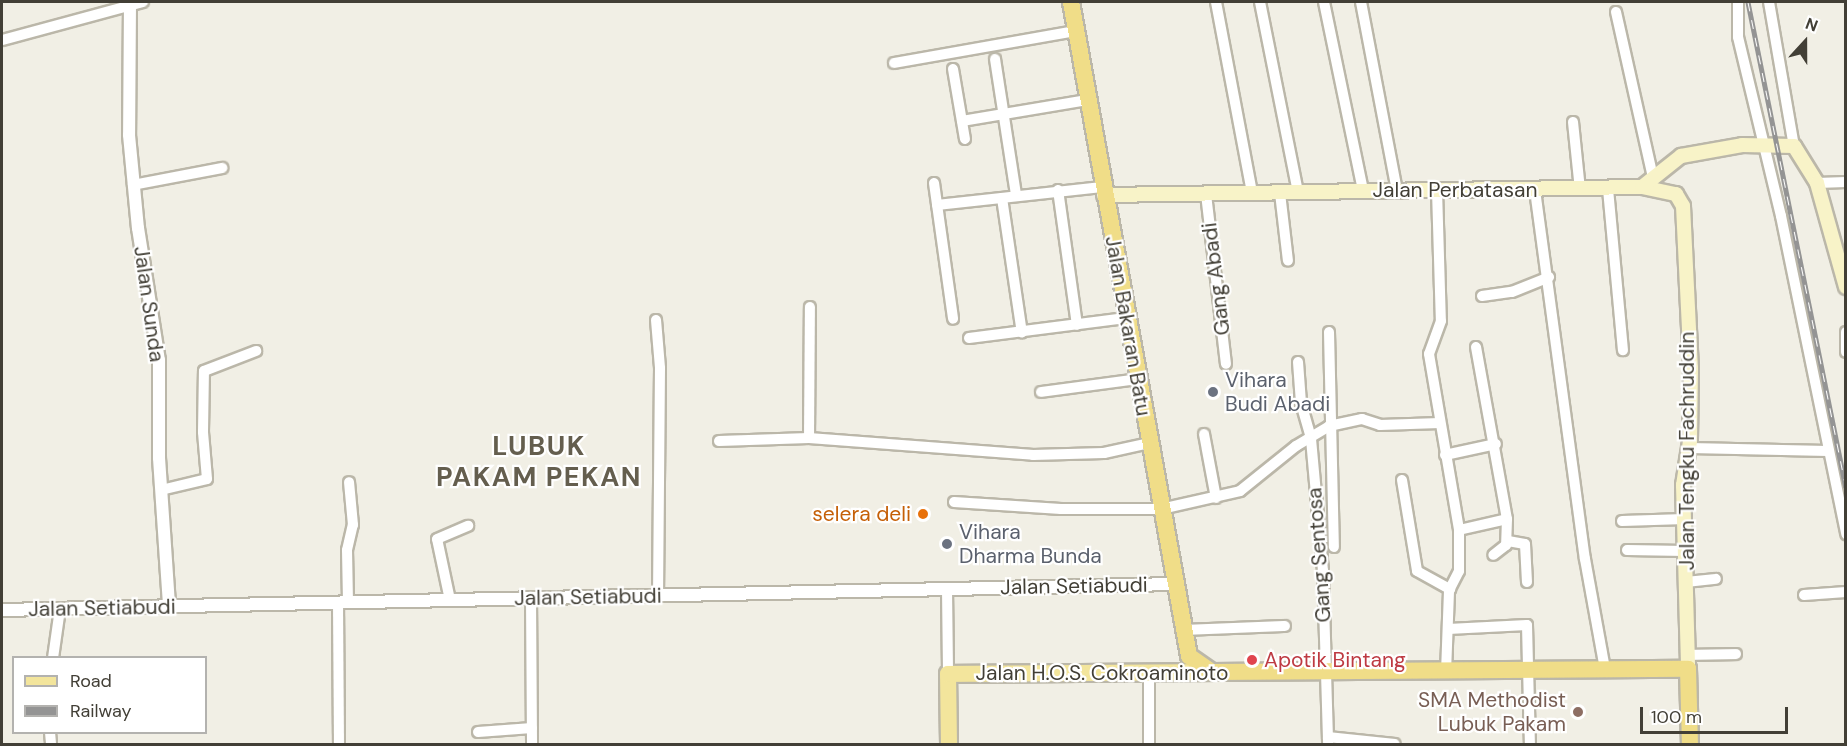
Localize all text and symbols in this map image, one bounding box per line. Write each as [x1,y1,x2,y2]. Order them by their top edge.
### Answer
north arrow [1775,12,1835,72]
text: N [1802,13,1821,37]
street label: Jalan Perbatasan [1373,177,1537,203]
street label: Gang Abadi [1197,221,1235,337]
street label: Jalan Bakaran Batu [1100,234,1156,418]
street label: Jalan Sunda [128,245,170,363]
street label: Jalan Tengku Fachruddin [1674,332,1700,570]
place label: Vihara Budi Abadi [1225,367,1330,417]
marker: Vihara Budi Abadi [1206,385,1220,399]
district label: LUBUK PAKAM PEKAN [436,429,642,492]
street label: Gang Sentosa [1302,487,1336,623]
place label: selera deli [812,501,911,527]
marker: selera deli [916,507,930,521]
place label: Vihara Dharma Bunda [959,519,1102,569]
marker: Vihara Dharma Bunda [940,537,954,551]
street label: Jalan Setiabudi [1000,572,1148,600]
street label: Jalan Setiabudi [514,583,662,611]
street label: Jalan Setiabudi [28,594,176,622]
place label: Apotik Bintang [1264,647,1406,673]
marker: Apotik Bintang [1245,653,1259,667]
legend [12,656,207,734]
street label: Jalan H.O.S. Cokroaminoto [976,660,1228,686]
text: Road [70,669,112,693]
place label: SMA Methodist Lubuk Pakam [1418,687,1566,737]
scale bar [1643,695,1792,733]
text: Railway [70,699,132,723]
marker: SMA Methodist Lubuk Pakam [1571,705,1585,719]
text: 100 m [1651,705,1702,729]

